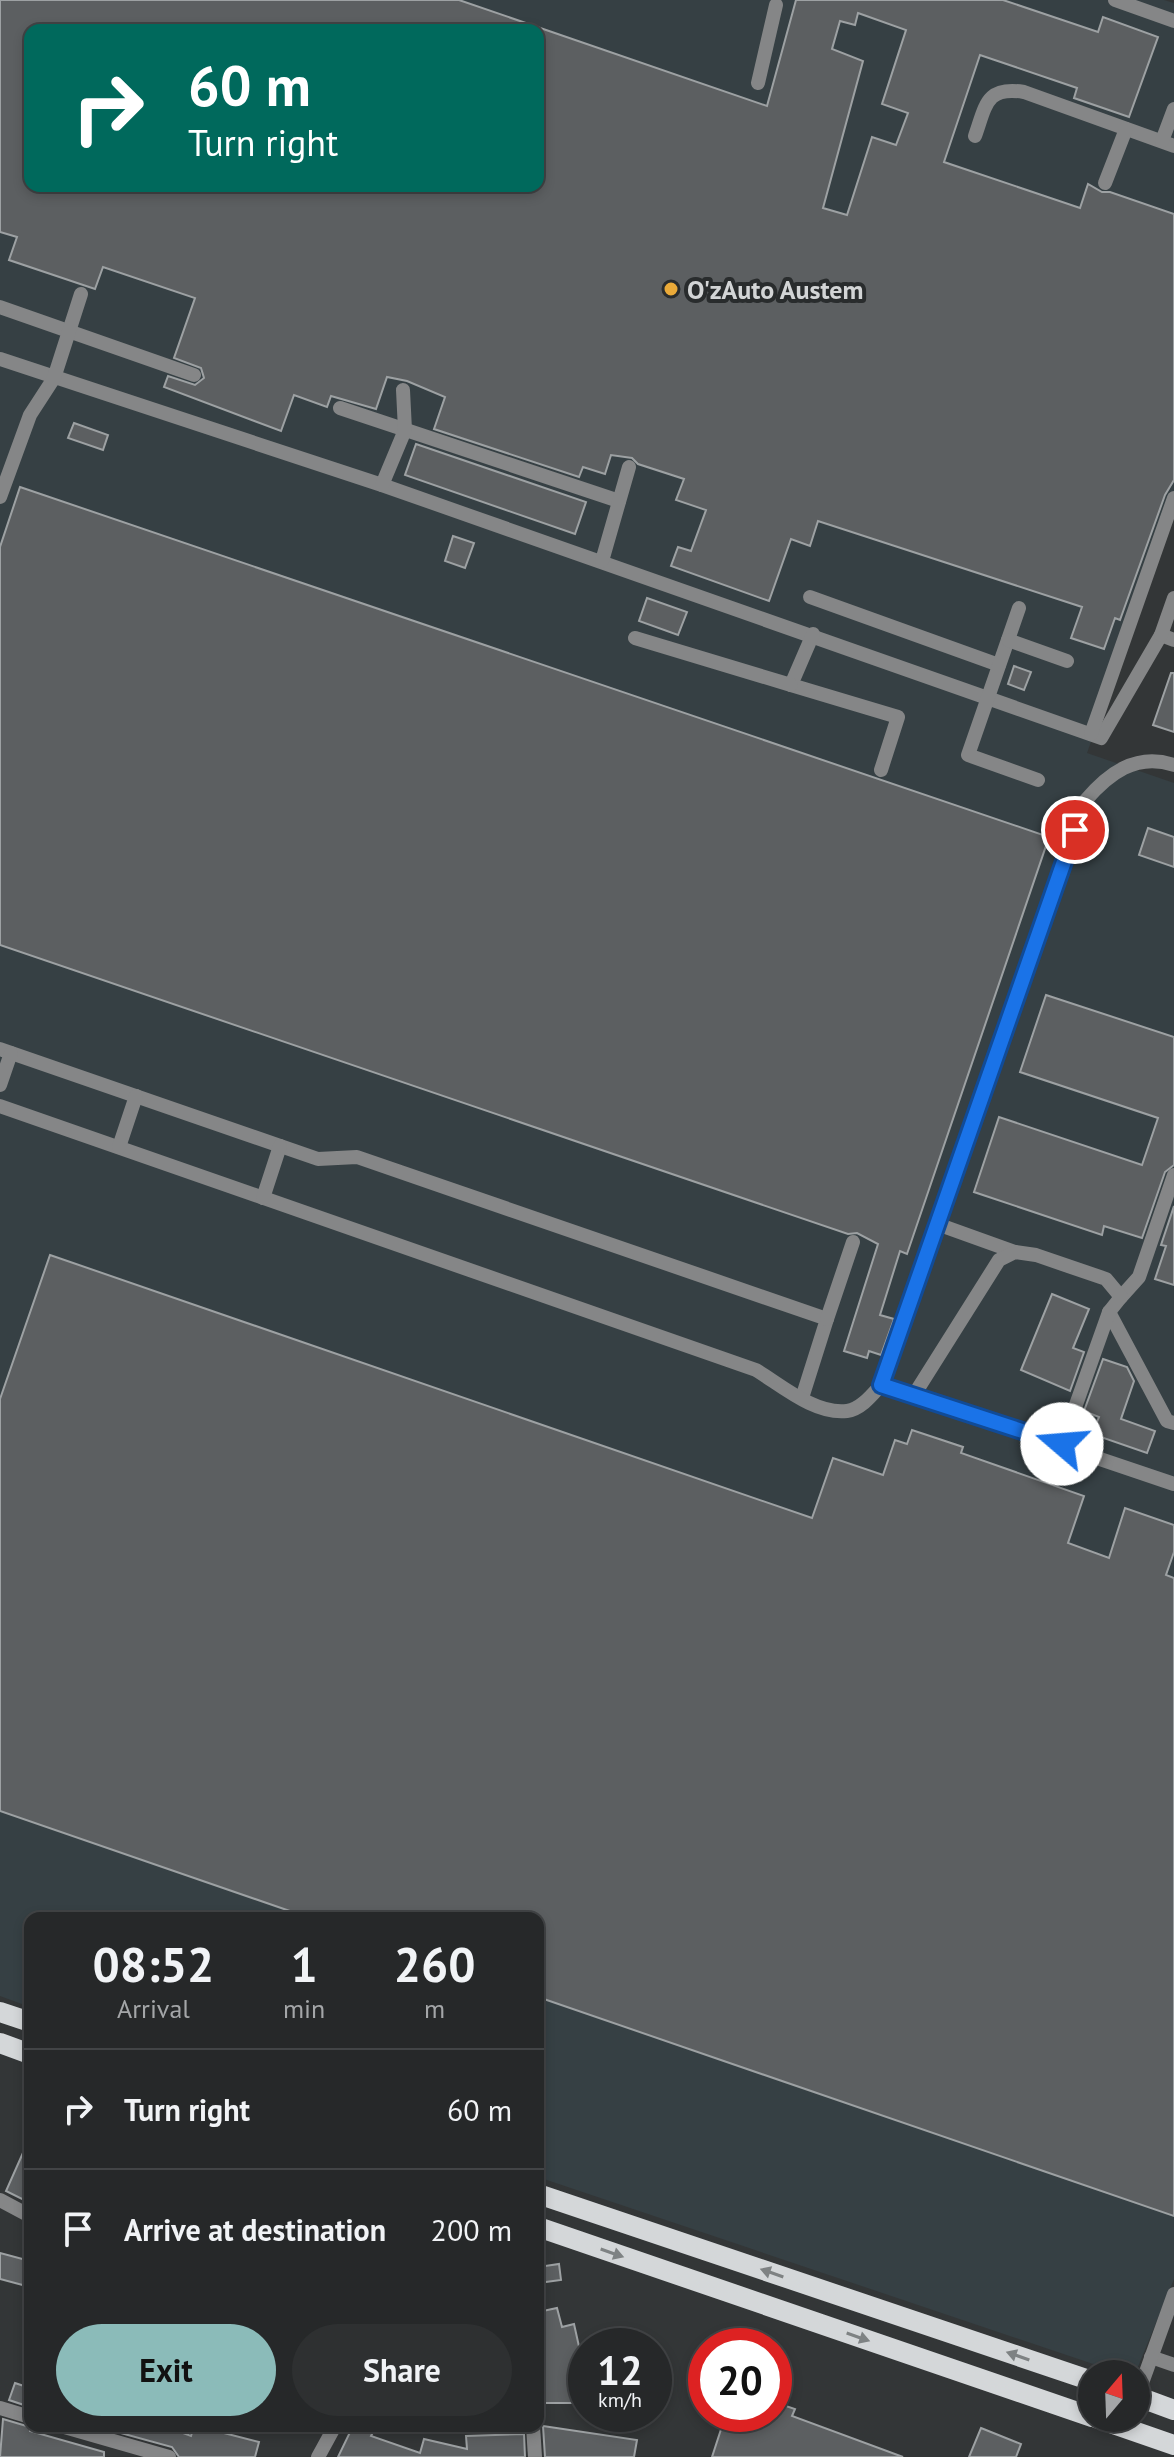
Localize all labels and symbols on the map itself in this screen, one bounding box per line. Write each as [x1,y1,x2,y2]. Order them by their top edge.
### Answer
place label: O'zAuto Austem [687,273,864,306]
marker: O'zAuto Austem [662,280,680,298]
pin [1041,796,1109,864]
position arrow [1020,1402,1104,1486]
one-way arrow [600,2247,624,2259]
one-way arrow [760,2266,784,2278]
speed limit sign: 20 [688,2328,792,2432]
one-way arrow [846,2331,870,2343]
one-way arrow [1006,2350,1030,2362]
north arrow [1078,2360,1150,2432]

